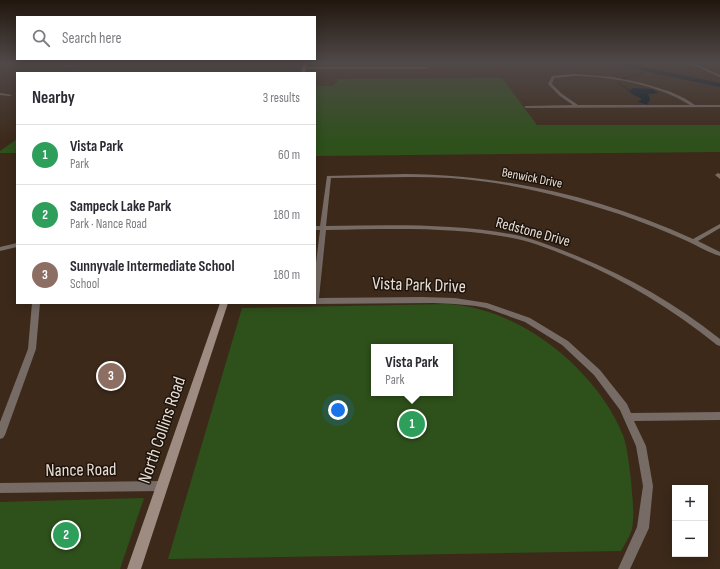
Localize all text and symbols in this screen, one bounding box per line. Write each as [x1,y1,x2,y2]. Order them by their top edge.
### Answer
search box [16,16,316,60]
icon: search [30,27,52,49]
text: Search here [62,29,122,48]
text: Nearby [32,88,75,108]
text: 3 results [263,90,300,106]
text: Vista Park [70,137,123,156]
text: 1 [42,147,48,163]
text: 60 m [278,147,300,163]
text: Park [70,156,89,172]
street label: Benwick Drive [500,164,564,192]
text: Sampeck Lake Park [70,197,171,216]
text: 2 [42,207,48,223]
text: 180 m [274,207,300,223]
street label: Redstone Drive [494,213,572,251]
text: Park · Nance Road [70,216,147,232]
text: Sunnyvale Intermediate School [70,257,234,276]
text: 3 [42,267,48,283]
text: 180 m [274,267,300,283]
street label: Vista Park Drive [372,273,466,297]
text: School [70,276,100,292]
popup [371,344,453,396]
text: Vista Park [385,353,439,372]
pin: 3 [98,361,124,391]
text: Park [385,372,404,388]
street label: North Collins Road [134,374,190,486]
your location [328,400,348,420]
pin: 1 [399,409,425,439]
street label: Nance Road [45,459,117,481]
map controls [672,485,708,557]
button: + [672,485,708,521]
pin: 2 [53,520,79,550]
button: − [672,521,708,557]

